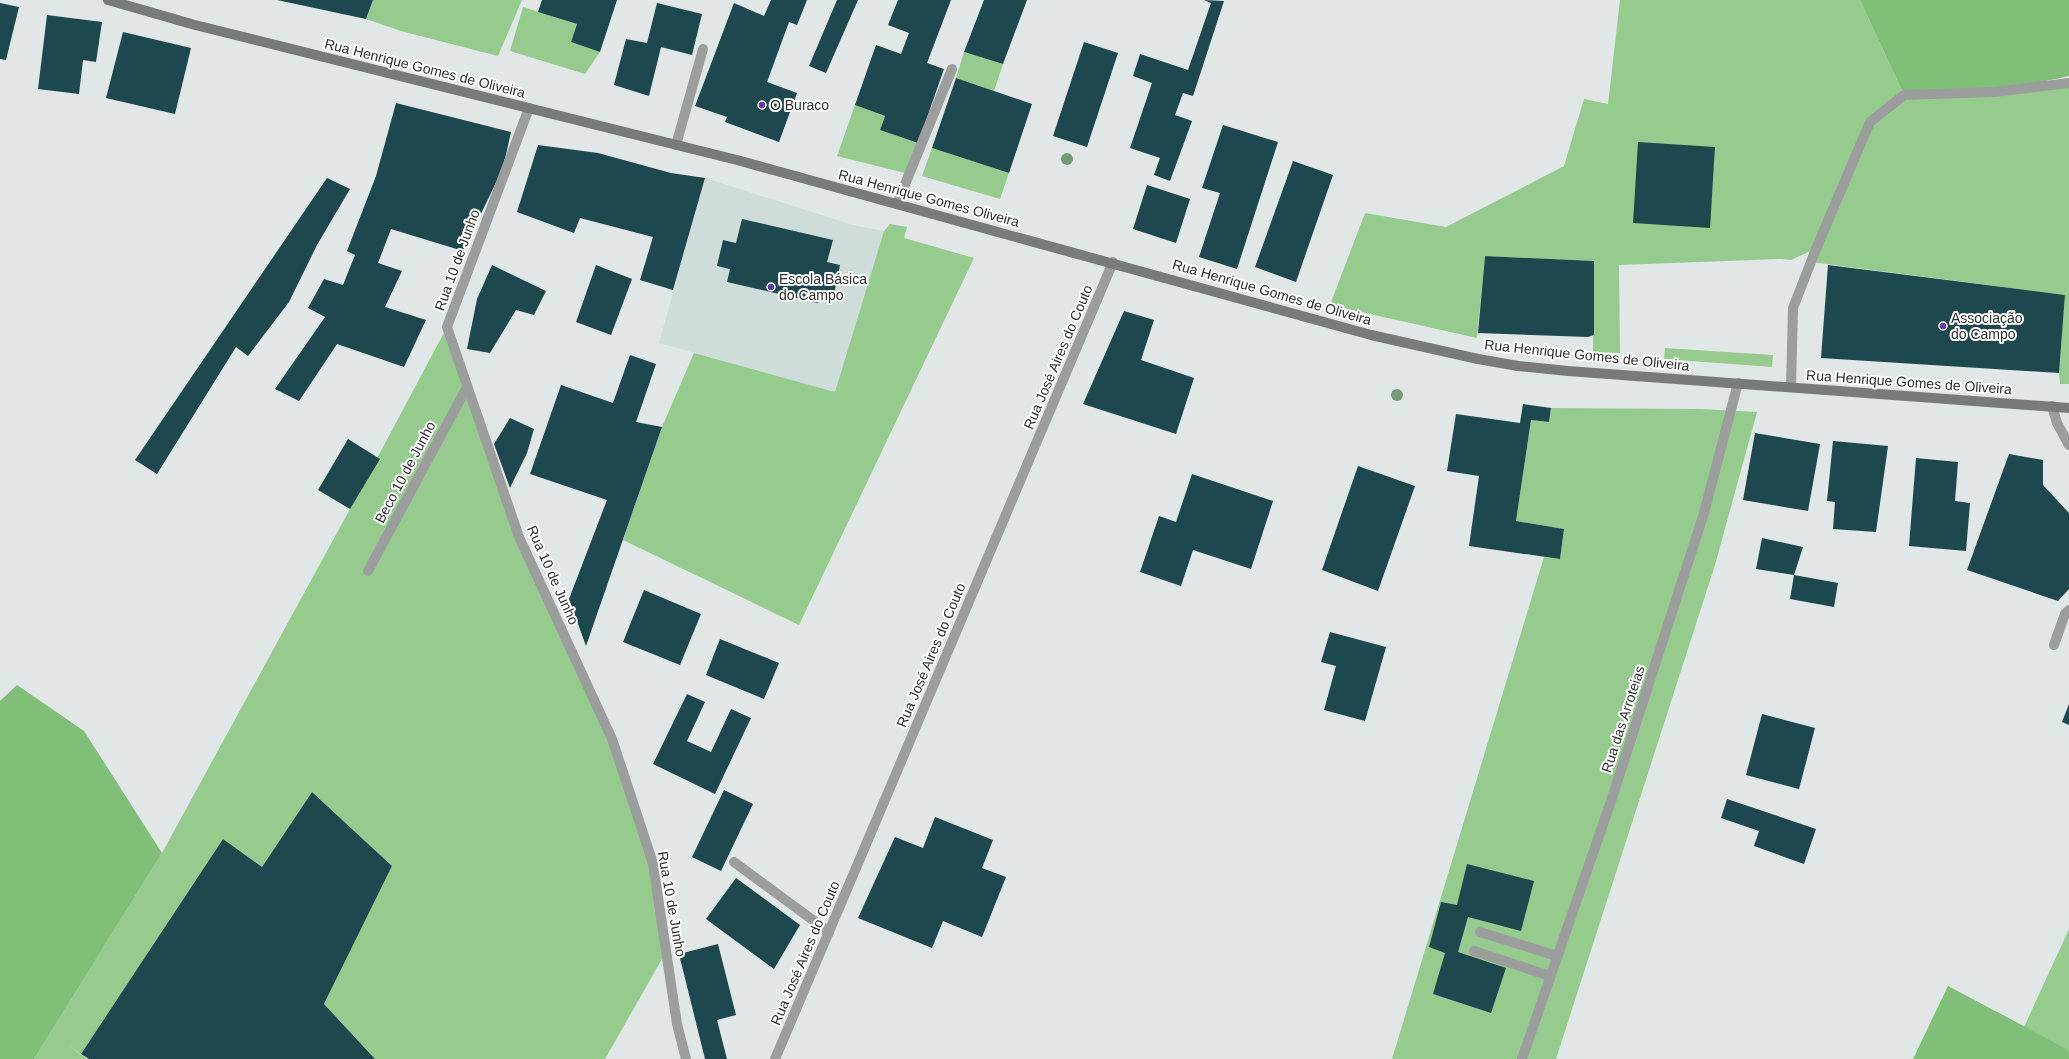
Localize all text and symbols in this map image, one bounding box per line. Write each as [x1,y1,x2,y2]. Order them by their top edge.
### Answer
street label: Rua Henrique Gomes de Oliveira [323,35,527,101]
place label: O Buraco [770,97,829,113]
marker: O Buraco [757,100,767,110]
street label: Rua Henrique Gomes Oliveira [837,166,1021,230]
street label: Rua 10 de Junho [431,207,483,313]
street label: Rua Henrique Gomes de Oliveira [1171,256,1374,328]
place label: Escola Básica do Campo [779,271,867,303]
marker: Escola Básica do Campo [766,282,776,292]
street label: Rua José Aires do Couto [1020,282,1096,431]
place label: Associação do Campo [1951,310,2023,342]
marker: Associação do Campo [1938,321,1948,331]
street label: Rua Henrique Gomes de Oliveira [1484,336,1691,374]
street label: Rua Henrique Gomes de Oliveira [1806,367,2013,397]
street label: Beco 10 de Junho [371,418,439,526]
street label: Rua 10 de Junho [524,523,582,627]
street label: Rua José Aires do Couto [893,580,969,729]
street label: Rua das Arroteias [1598,664,1648,774]
street label: Rua 10 de Junho [655,850,689,958]
street label: Rua José Aires do Couto [767,878,843,1027]

